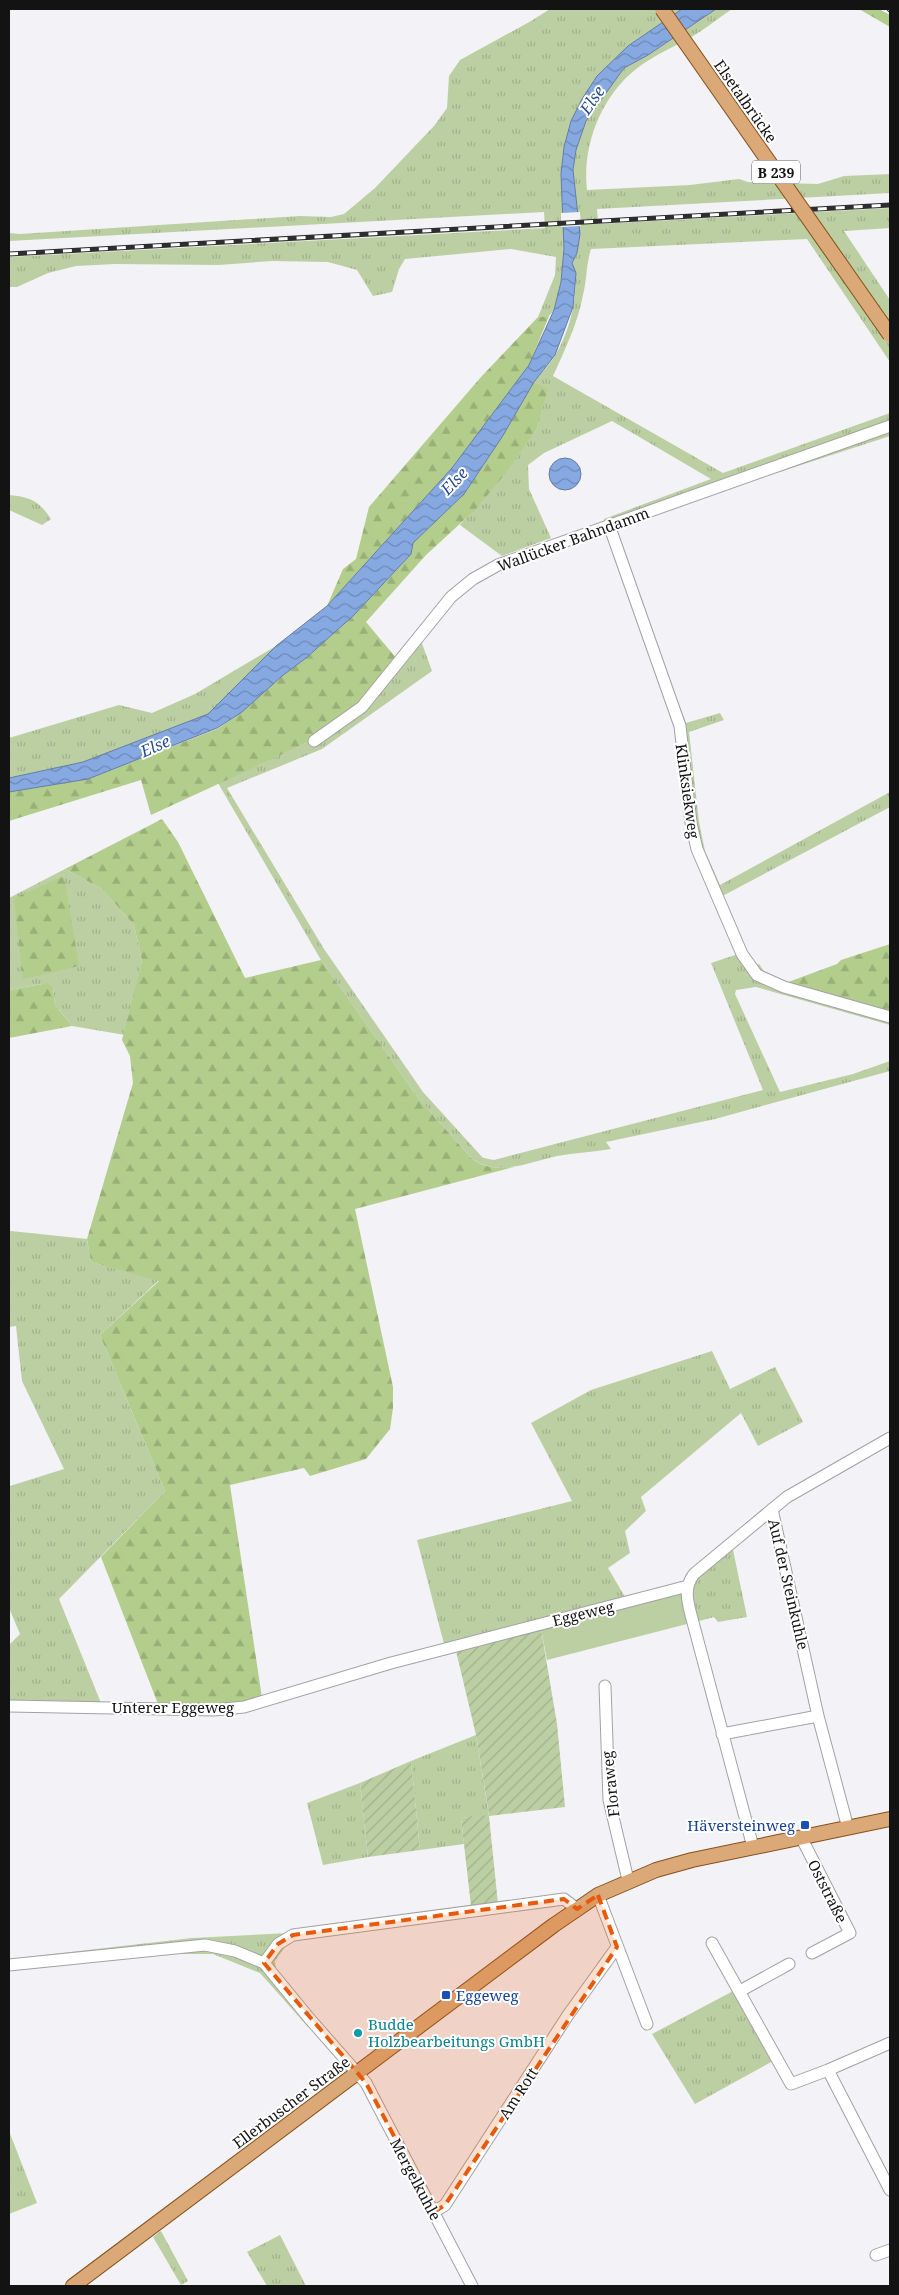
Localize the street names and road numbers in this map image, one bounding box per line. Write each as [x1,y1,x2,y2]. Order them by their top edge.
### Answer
street label: Elsetalbrücke [710,56,782,146]
road number: B 239 [752,160,800,183]
street label: Wallücker Bahndamm [494,502,652,576]
street label: Klinksiekweg [671,742,705,840]
street label: Auf der Steinkuhle [764,1517,814,1651]
street label: Eggeweg [550,1596,616,1630]
street label: Unterer Eggeweg [112,1697,234,1717]
street label: Floraweg [597,1750,623,1818]
street label: Oststraße [804,1856,852,1926]
street label: Ellerbuscher Straße [228,2051,354,2153]
street label: Am Rott [494,2063,542,2123]
street label: Mergelkuhle [386,2134,446,2224]

